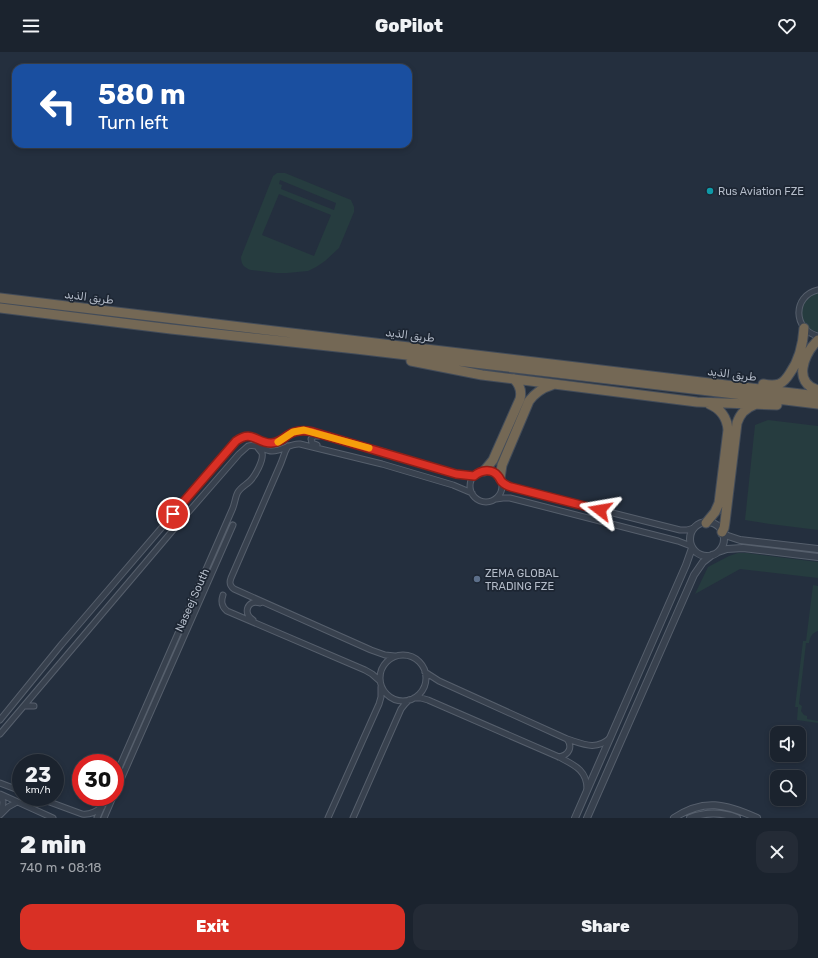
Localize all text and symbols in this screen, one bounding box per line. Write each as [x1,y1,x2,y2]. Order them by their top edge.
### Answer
icon: menu [20,15,42,37]
text: GoPilot [375,15,443,37]
icon: heart [776,15,798,37]
text: 580 m [98,78,186,111]
icon: left [32,80,84,132]
text: Turn left [98,112,168,134]
place label: Rus Aviation FZE [718,185,804,198]
marker: Rus Aviation FZE [705,186,715,196]
street label: طريق الذيد [63,288,115,308]
street label: طريق الذيد [384,326,436,346]
street label: طريق الذيد [706,365,758,385]
position arrow [579,489,621,531]
pin [156,497,190,531]
icon: arrive [162,503,184,525]
street label: Naseej South [173,567,212,634]
place label: ZEMA GLOBAL TRADING FZE [485,567,559,593]
marker: ZEMA GLOBAL TRADING FZE [472,574,482,584]
map controls [770,726,806,806]
button: sound [770,726,806,762]
speed limit sign: 30 [72,754,124,806]
text: 23 [25,763,51,787]
button: search [770,770,806,806]
text: km/h [26,784,50,796]
text: 2 min [20,831,86,859]
button: close [756,831,798,873]
text: 740 m · 08:18 [20,860,102,875]
button: Exit [20,904,405,950]
button: Share [413,904,798,950]

